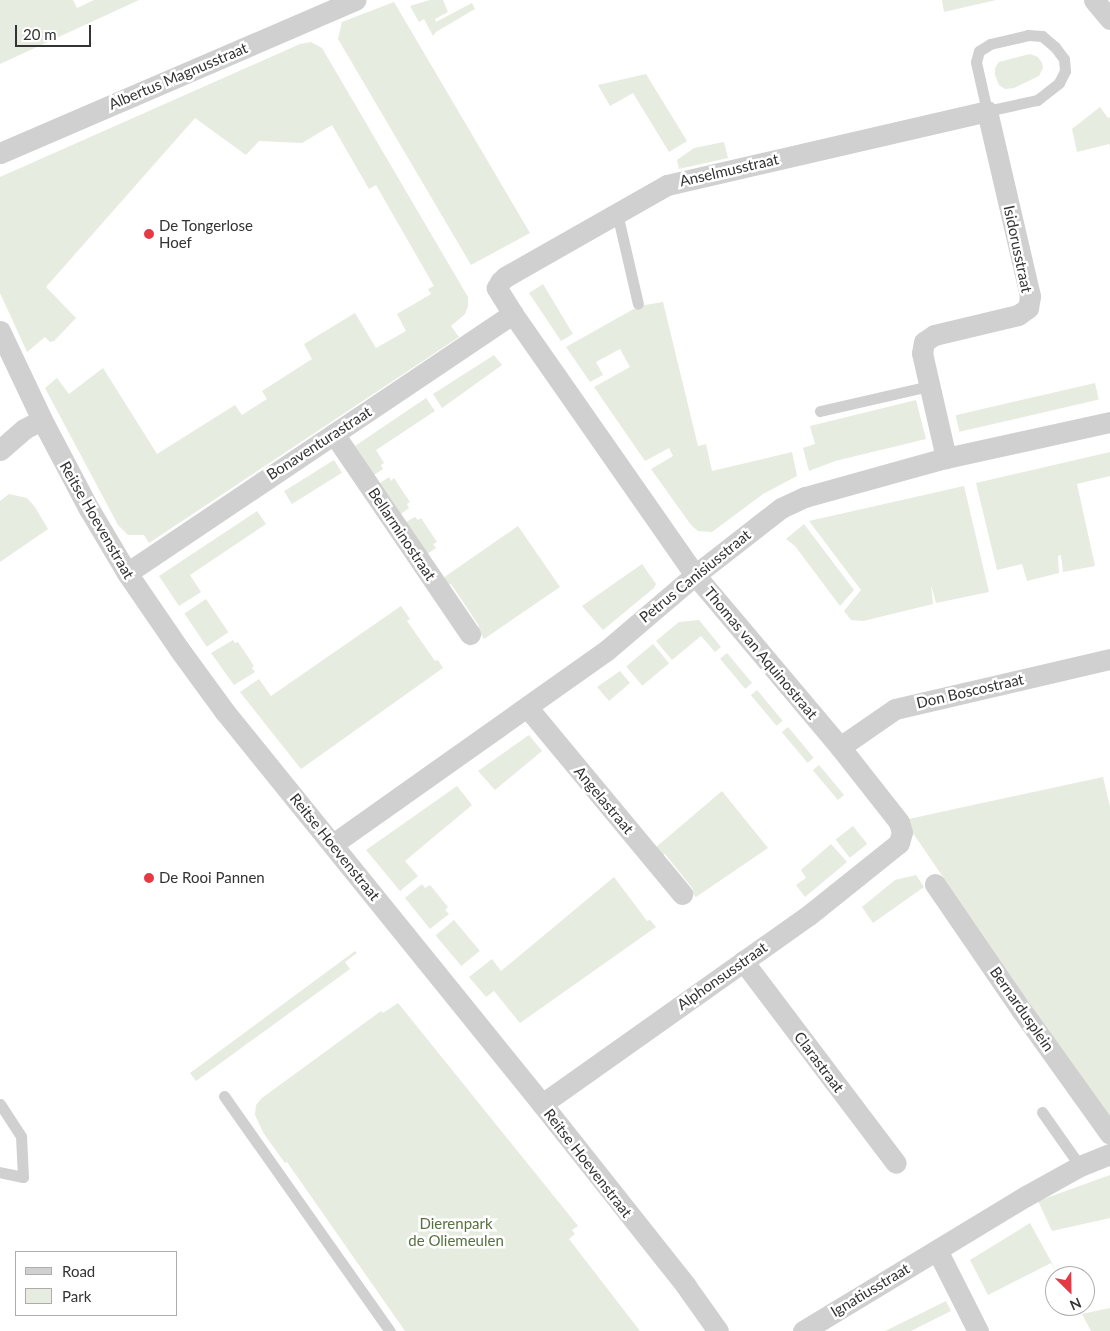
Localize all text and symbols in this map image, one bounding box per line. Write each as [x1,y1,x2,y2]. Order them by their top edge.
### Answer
scale bar [18,15,94,47]
text: 20 m [23,25,57,43]
street label: Albertus Magnusstraat [106,39,250,113]
street label: Anselmusstraat [678,150,780,190]
street label: Isidorusstraat [1000,204,1036,294]
place label: De Tongerlose Hoef [159,216,253,251]
marker: De Tongerlose Hoef [143,228,155,240]
street label: Bonaventurastraat [263,402,375,484]
street label: Reitse Hoevenstraat [56,458,138,582]
street label: Bellarminostraat [364,484,440,584]
street label: Petrus Canisiusstraat [636,526,754,626]
street label: Thomas van Aquinostraat [700,583,822,723]
street label: Don Boscostraat [915,670,1025,712]
street label: Angelastraat [571,763,637,837]
street label: Reitse Hoevenstraat [286,790,384,904]
place label: De Rooi Pannen [159,869,265,887]
marker: De Rooi Pannen [143,872,155,884]
street label: Alphonsusstraat [673,938,771,1014]
street label: Bernardusplein [986,963,1058,1055]
street label: Clarastraat [790,1028,848,1096]
street label: Reitse Hoevenstraat [540,1105,636,1221]
park label: Dierenpark de Oliemeulen [408,1214,504,1249]
legend [15,1251,178,1316]
street label: Ignatiusstraat [827,1259,913,1321]
text: Road [62,1262,95,1280]
north arrow [1045,1266,1095,1316]
text: Park [62,1287,91,1305]
text: N [1067,1294,1084,1314]

